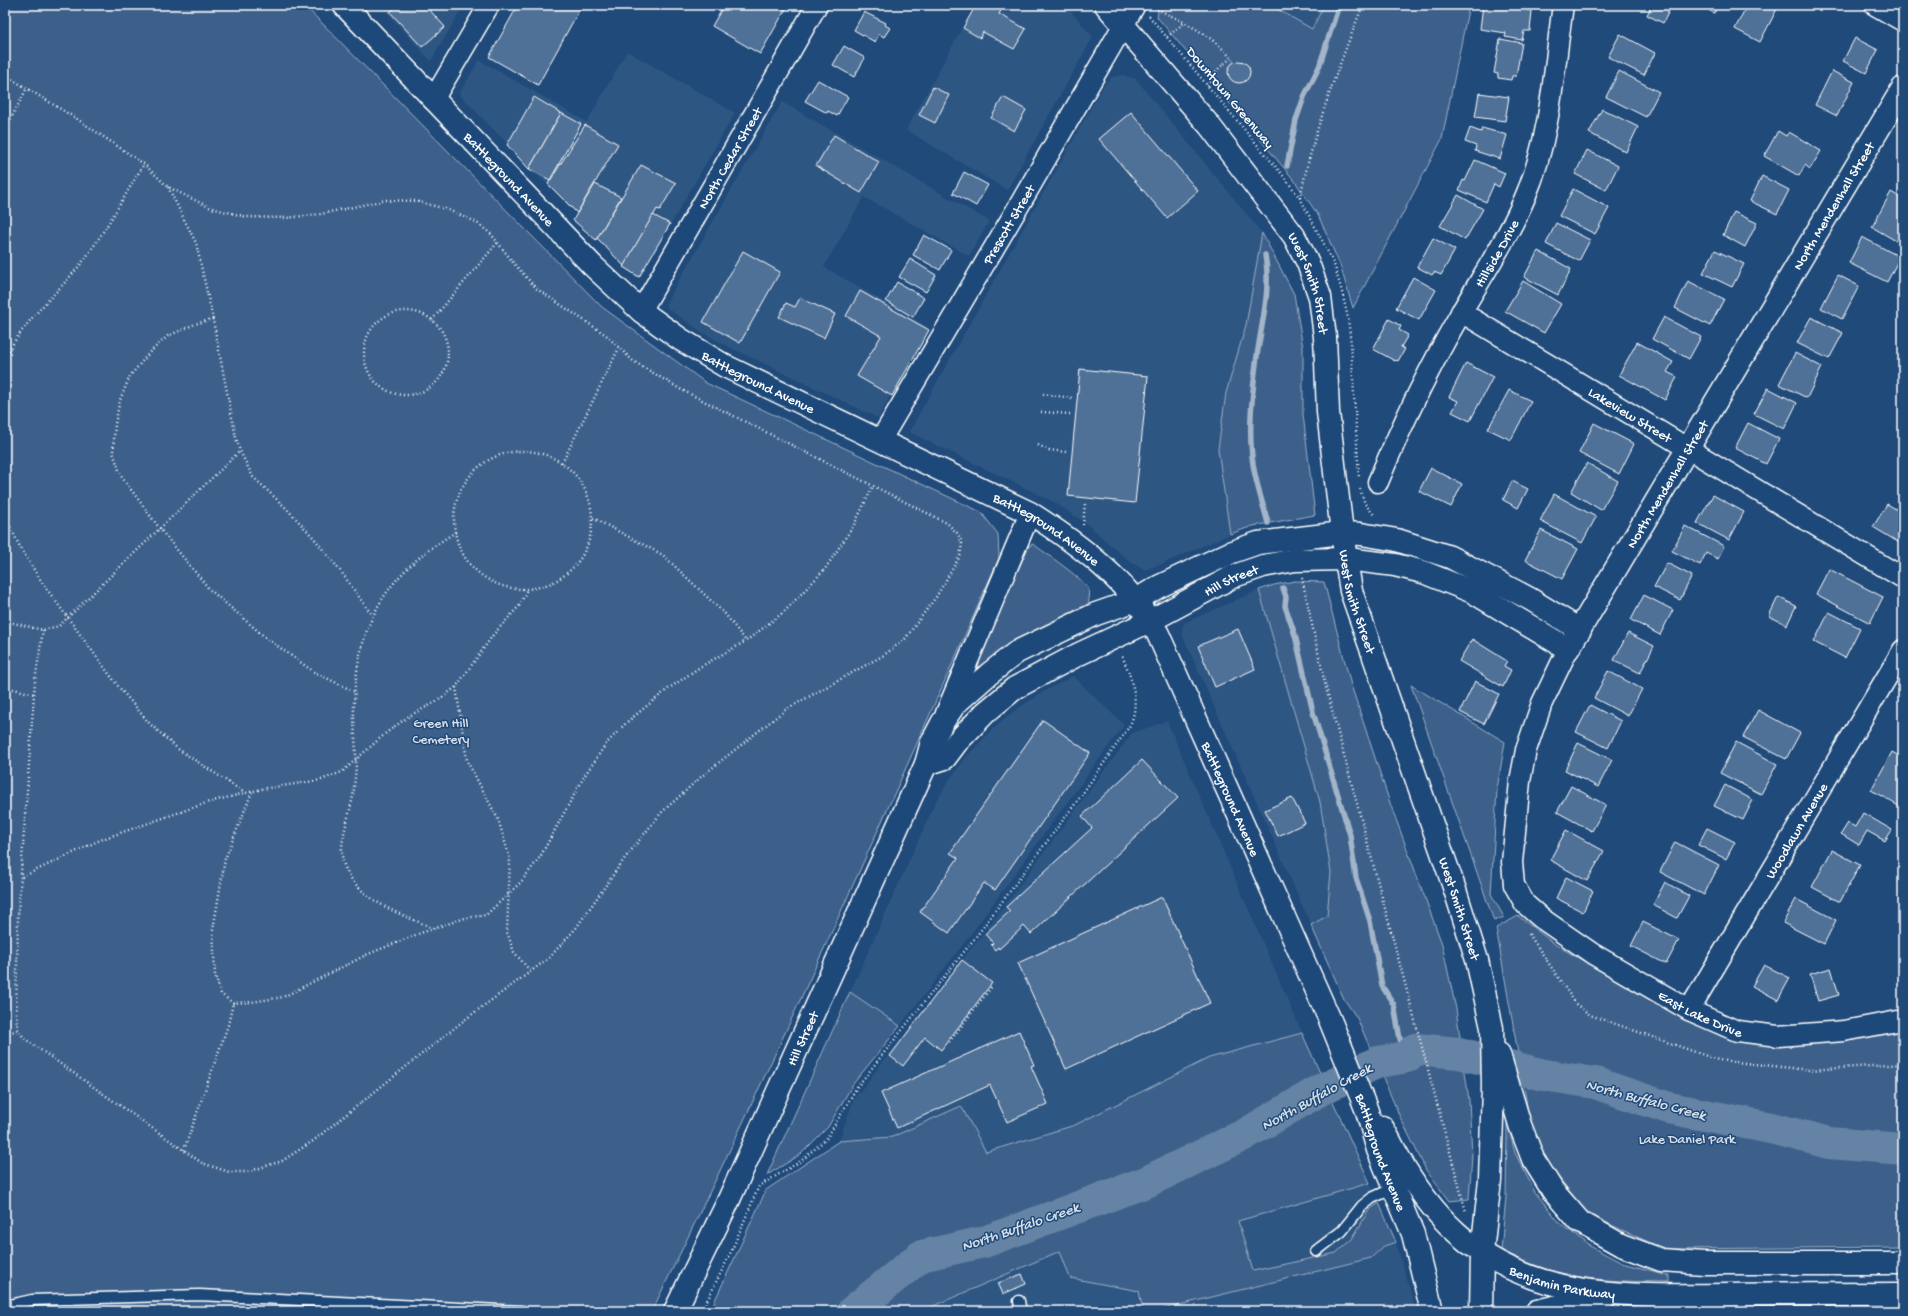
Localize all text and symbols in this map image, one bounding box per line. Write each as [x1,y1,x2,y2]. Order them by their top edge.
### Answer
street label: Downtown Greenway [1181,43,1277,153]
street label: North Cedar Street [696,104,768,213]
street label: Battleground Avenue [458,129,557,232]
street label: North Mendenhall Street [1790,139,1880,274]
street label: Prescott Street [980,181,1041,269]
street label: Hillside Drive [1472,217,1525,291]
street label: West Smith Street [1283,230,1331,336]
street label: Battleground Avenue [697,348,817,419]
street label: Lakeview Street [1585,385,1675,449]
street label: North Mendenhall Street [1624,417,1714,552]
street label: Battleground Avenue [989,490,1103,571]
street label: West Smith Street [1334,549,1378,657]
street label: Hill Street [1202,562,1262,601]
park label: Green Hill Cemetery [413,716,469,749]
street label: Battleground Avenue [1196,739,1262,861]
street label: Woodlawn Avenue [1763,780,1833,883]
street label: West Smith Street [1433,856,1483,964]
street label: East Lake Drive [1654,988,1743,1043]
street label: Hill Street [785,1008,824,1069]
water label: North Buffalo Creek [1259,1059,1376,1135]
water label: North Buffalo Creek [1584,1076,1709,1126]
street label: Battleground Avenue [1350,1091,1409,1215]
park label: Lake Daniel Park [1639,1132,1737,1149]
water label: North Buffalo Creek [960,1199,1083,1256]
street label: Benjamin Parkway [1505,1263,1616,1304]

